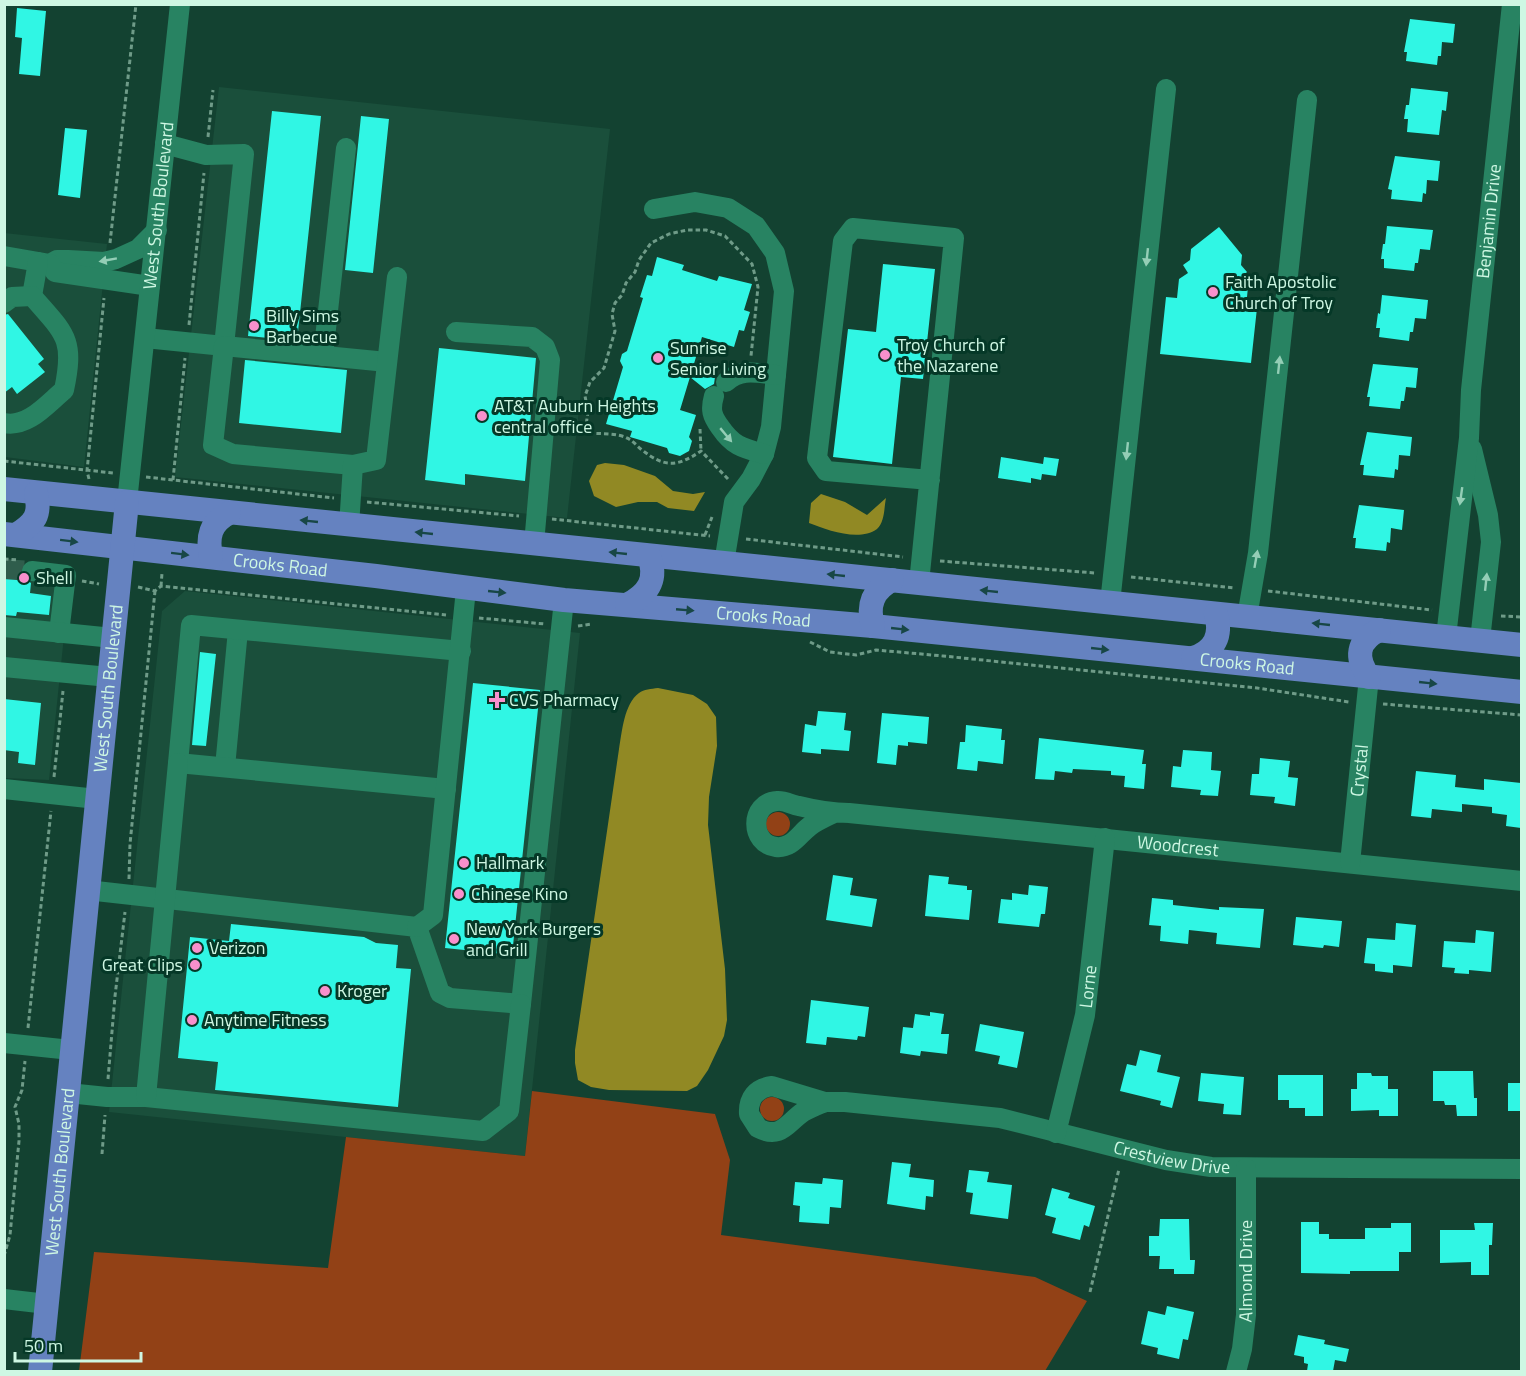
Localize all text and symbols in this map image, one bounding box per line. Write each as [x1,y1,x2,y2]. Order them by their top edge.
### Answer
street label: West South Boulevard [136,120,180,291]
street label: Benjamin Drive [1469,163,1508,280]
one-way arrow [1142,247,1152,266]
one-way arrow [99,256,118,265]
place label: Faith Apostolic Church of Troy [1225,268,1337,316]
marker: Faith Apostolic Church of Troy [1206,285,1220,299]
place label: Billy Sims Barbecue [266,302,339,350]
marker: Billy Sims Barbecue [247,319,261,333]
place label: Troy Church of the Nazarene [897,331,1005,379]
place label: Sunrise Senior Living [670,334,766,382]
marker: Troy Church of the Nazarene [878,348,892,362]
marker: Sunrise Senior Living [651,351,665,365]
one-way arrow [1274,356,1284,375]
place label: AT&T Auburn Heights central office [494,392,656,440]
marker: AT&T Auburn Heights central office [475,409,489,423]
one-way arrow [719,427,732,442]
one-way arrow [1122,441,1132,460]
one-way arrow [1456,487,1466,506]
one-way arrow [300,517,319,526]
one-way arrow [415,528,434,538]
one-way arrow [60,537,79,546]
street label: Crooks Road [232,546,329,583]
one-way arrow [609,548,628,558]
one-way arrow [171,549,190,559]
one-way arrow [1252,549,1261,568]
place label: Shell [36,564,73,591]
one-way arrow [827,570,846,580]
marker: Shell [17,571,31,585]
one-way arrow [1481,572,1491,591]
one-way arrow [979,586,998,595]
one-way arrow [487,587,506,597]
street label: Crooks Road [715,599,812,634]
street label: West South Boulevard [86,603,130,774]
one-way arrow [676,605,695,615]
one-way arrow [1311,619,1330,629]
one-way arrow [891,624,910,634]
one-way arrow [1090,644,1109,654]
street label: Crooks Road [1199,645,1296,682]
one-way arrow [1418,678,1437,688]
place label: CVS Pharmacy [509,686,619,713]
marker: CVS Pharmacy [490,693,504,707]
street label: Crystal [1343,743,1375,798]
street label: Woodcrest [1136,828,1221,863]
place label: Hallmark [476,849,545,876]
marker: Hallmark [457,856,471,870]
place label: Chinese Kino [471,880,568,907]
marker: Chinese Kino [452,887,466,901]
place label: New York Burgers and Grill [466,915,601,963]
marker: New York Burgers and Grill [447,932,461,946]
place label: Verizon [209,934,265,961]
marker: Verizon [190,941,204,955]
place label: Great Clips [102,951,183,978]
marker: Great Clips [188,958,202,972]
street label: Lorne [1072,964,1104,1010]
place label: Kroger [337,977,387,1004]
marker: Kroger [318,984,332,998]
place label: Anytime Fitness [204,1006,327,1033]
marker: Anytime Fitness [185,1013,199,1027]
street label: West South Boulevard [38,1087,81,1257]
street label: Crestview Drive [1111,1133,1230,1180]
street label: Almond Drive [1231,1220,1259,1324]
scale bar [15,1325,141,1363]
text: 50 m [24,1332,63,1359]

